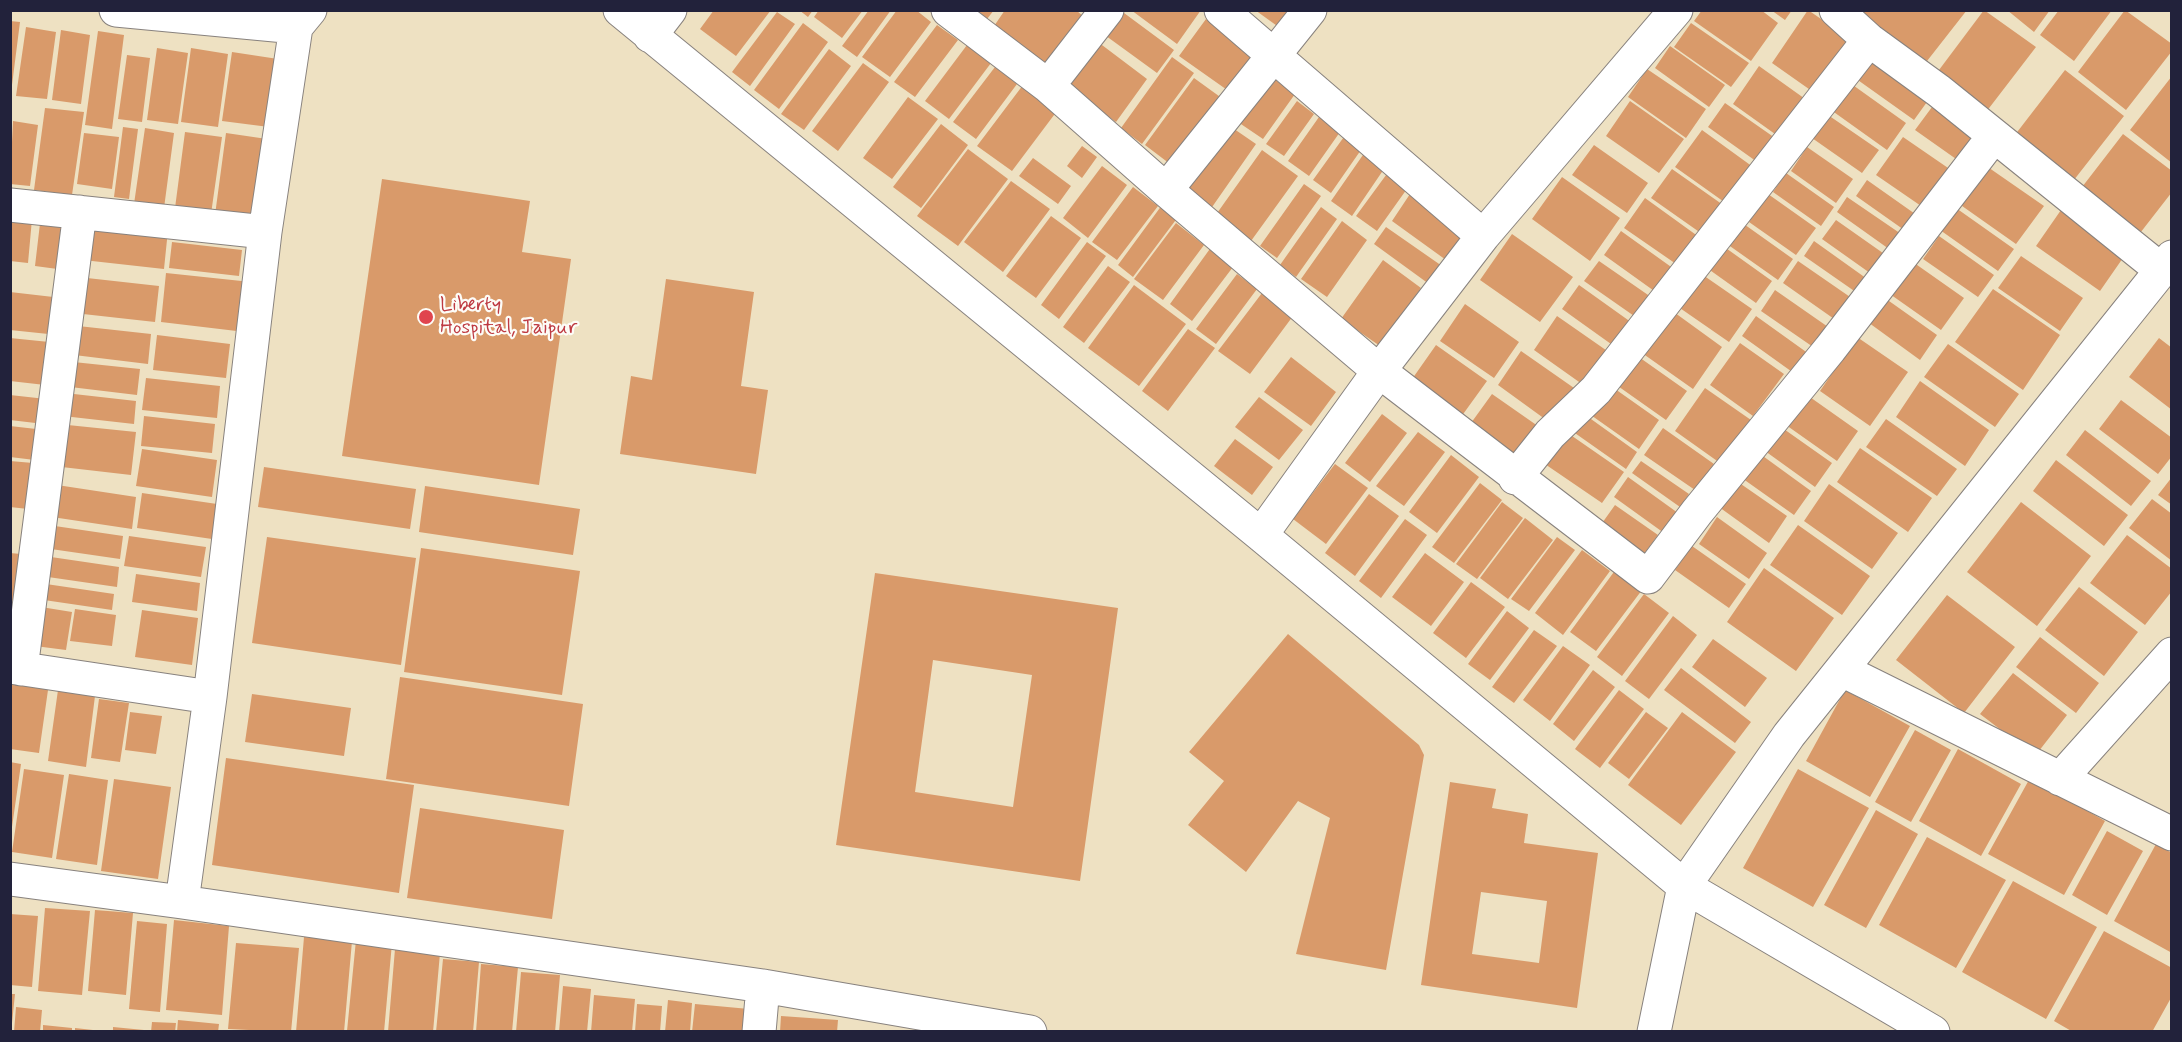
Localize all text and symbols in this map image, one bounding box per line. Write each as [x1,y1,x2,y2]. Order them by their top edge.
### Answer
place label: Liberty Hospital, Jaipur [440,294,577,341]
marker: Liberty Hospital, Jaipur [417,308,435,326]

